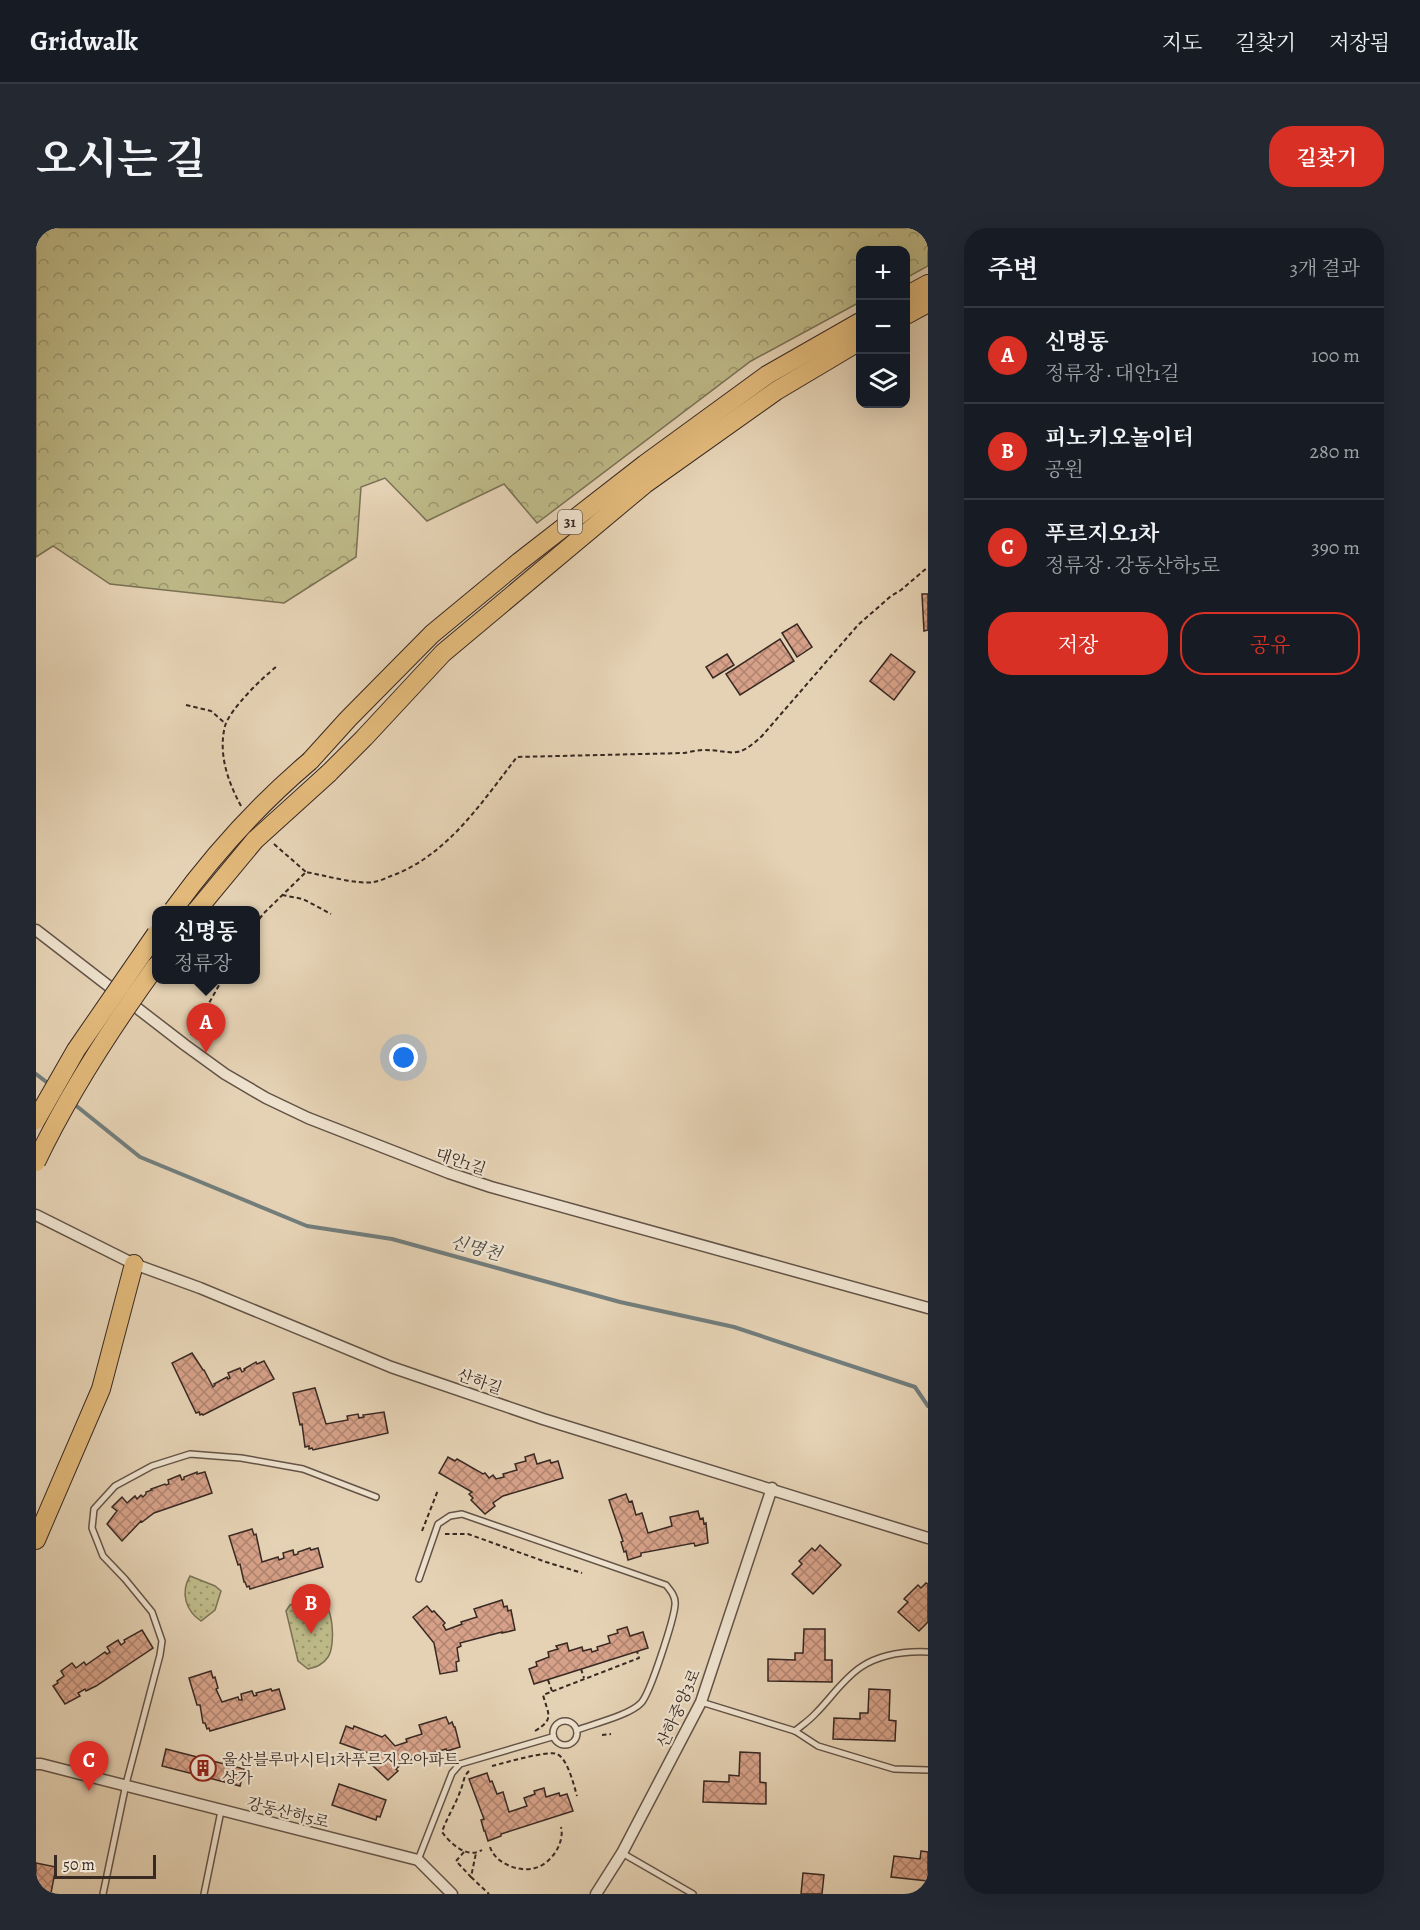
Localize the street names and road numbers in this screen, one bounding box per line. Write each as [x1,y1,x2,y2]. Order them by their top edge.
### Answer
road number: 31 [558,510,582,534]
street label: 대안1길 [433,1143,489,1181]
street label: 산하길 [454,1364,505,1400]
street label: 산하중앙3로 [652,1665,706,1751]
street label: 강동산하5로 [244,1792,332,1834]

